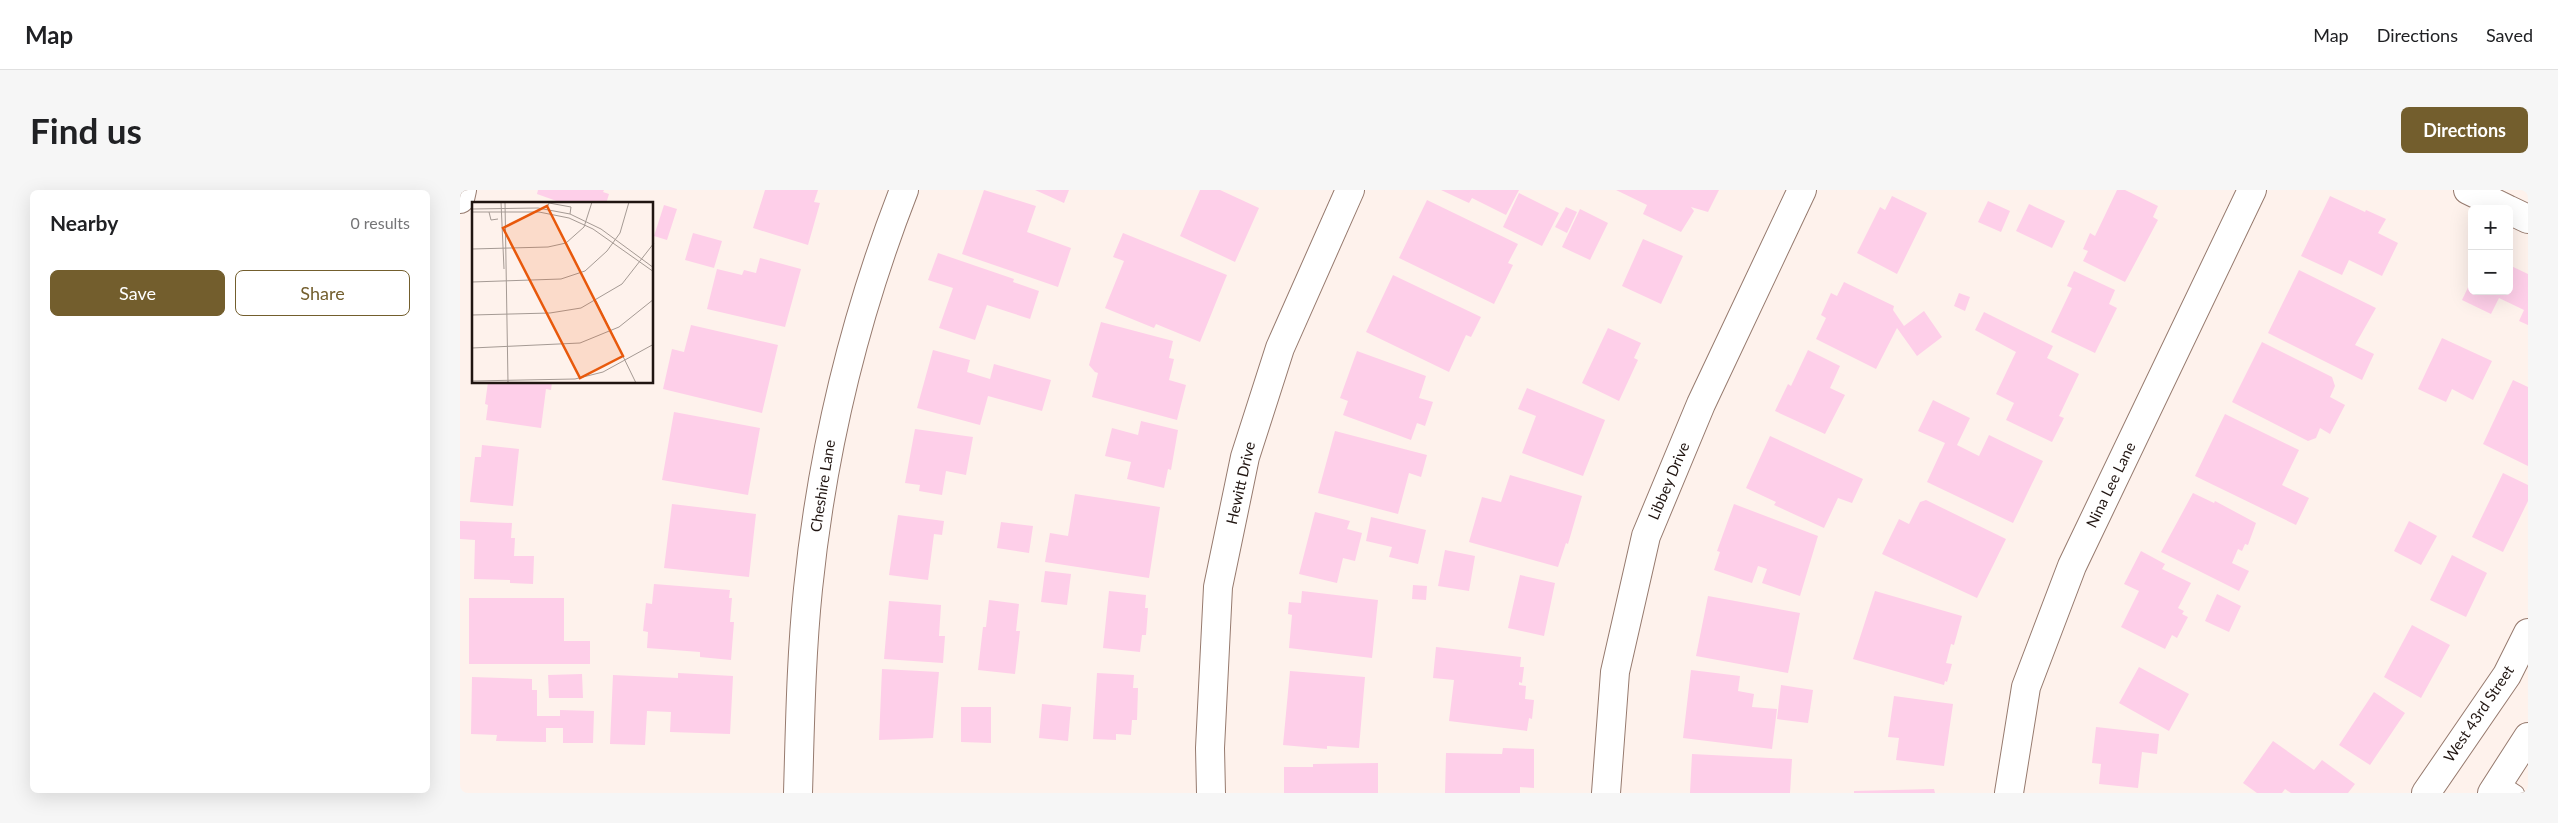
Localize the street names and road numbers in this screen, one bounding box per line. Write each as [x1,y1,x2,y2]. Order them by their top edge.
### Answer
street label: Cheshire Lane [806,438,838,533]
street label: Libbey Drive [1644,439,1693,522]
street label: Nina Lee Lane [2082,439,2139,530]
street label: Hewitt Drive [1222,440,1258,526]
street label: West 43rd Street [2439,661,2517,765]

